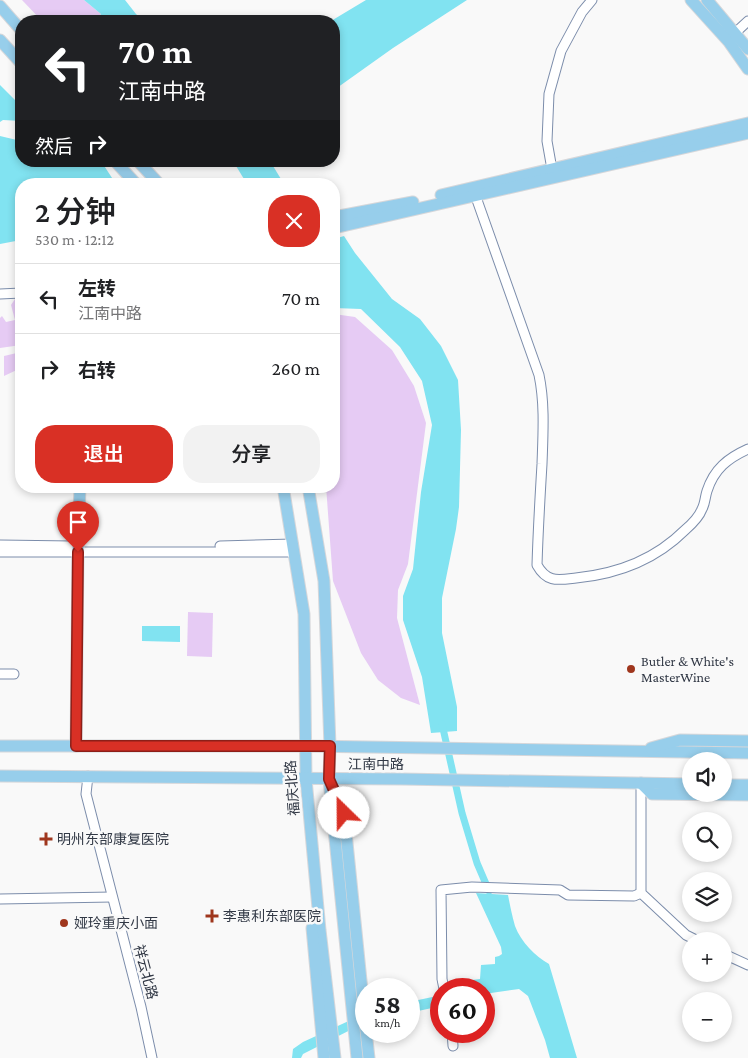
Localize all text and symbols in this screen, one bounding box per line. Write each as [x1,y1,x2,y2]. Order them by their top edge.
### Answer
text: 70 m [118,32,192,71]
icon: left [35,35,100,100]
text: 江南中路 [118,79,206,104]
icon: right [83,130,111,158]
text: 然后 [35,136,73,157]
text: 2 分钟 [35,195,116,228]
button: close [268,195,320,247]
text: 530 m · 12:12 [35,231,114,248]
text: 左转 [78,278,116,299]
icon: left [35,285,63,313]
text: 70 m [282,288,320,309]
text: 江南中路 [78,305,142,322]
icon: right [35,355,63,383]
text: 260 m [272,358,320,379]
text: 右转 [78,360,116,381]
button: 退出 [35,425,173,483]
button: 分享 [183,425,320,483]
pin [57,501,99,552]
icon: arrive [64,508,92,536]
place label: Butler & White's MasterWine [641,653,734,685]
marker: Butler & White's MasterWine [625,663,637,675]
map controls [682,752,732,1042]
button: sound [682,752,732,802]
street label: 江南中路 [348,756,404,772]
street label: 福庆北路 [282,760,302,816]
position arrow [317,786,369,838]
button: search [682,812,732,862]
place label: 明州东部康复医院 [57,831,169,847]
marker: 明州东部康复医院 [39,832,53,846]
button: layers [682,872,732,922]
place label: 李惠利东部医院 [223,908,321,924]
marker: 李惠利东部医院 [205,909,219,923]
place label: 娅玲重庆小面 [74,915,158,931]
marker: 娅玲重庆小面 [58,917,70,929]
button: + [682,932,732,982]
street label: 祥云北路 [131,943,161,1001]
speed limit sign: 60 [430,978,495,1043]
text: 58 [374,991,401,1018]
button: − [682,992,732,1042]
text: km/h [375,1016,400,1030]

